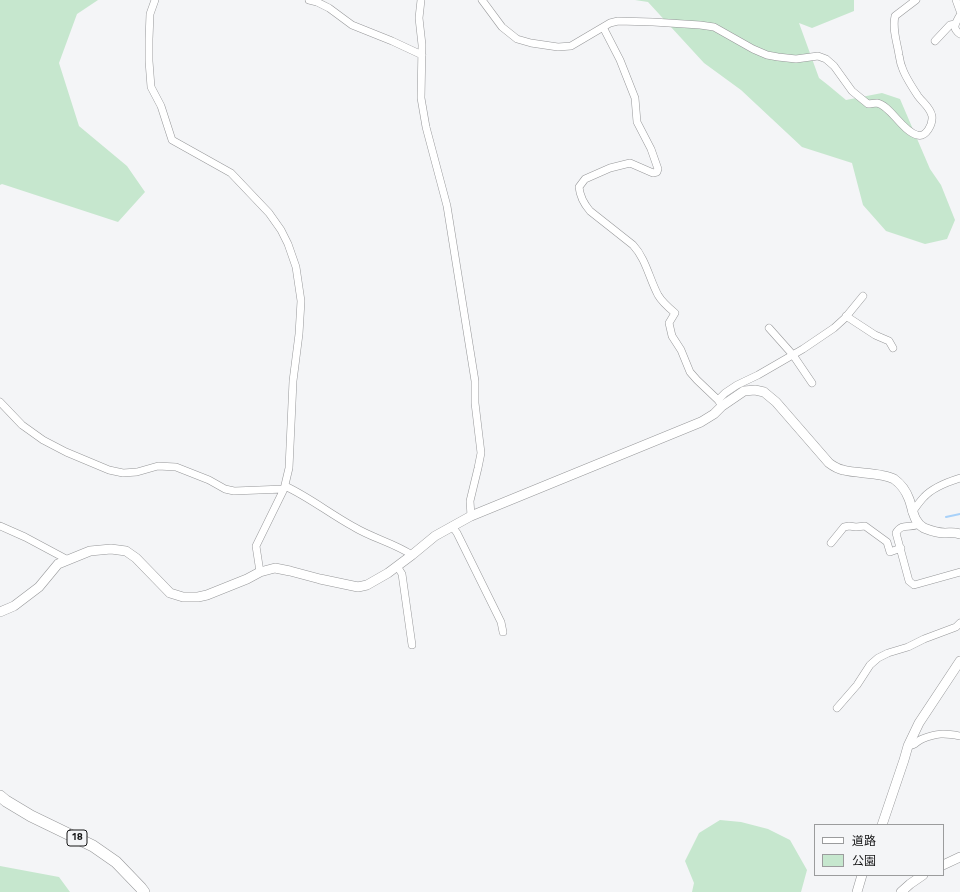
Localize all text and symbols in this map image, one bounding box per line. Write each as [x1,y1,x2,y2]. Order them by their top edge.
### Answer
legend [814,824,944,876]
road number: 18 [67,830,87,846]
text: 道路 [852,831,876,850]
text: 公園 [852,851,876,870]

